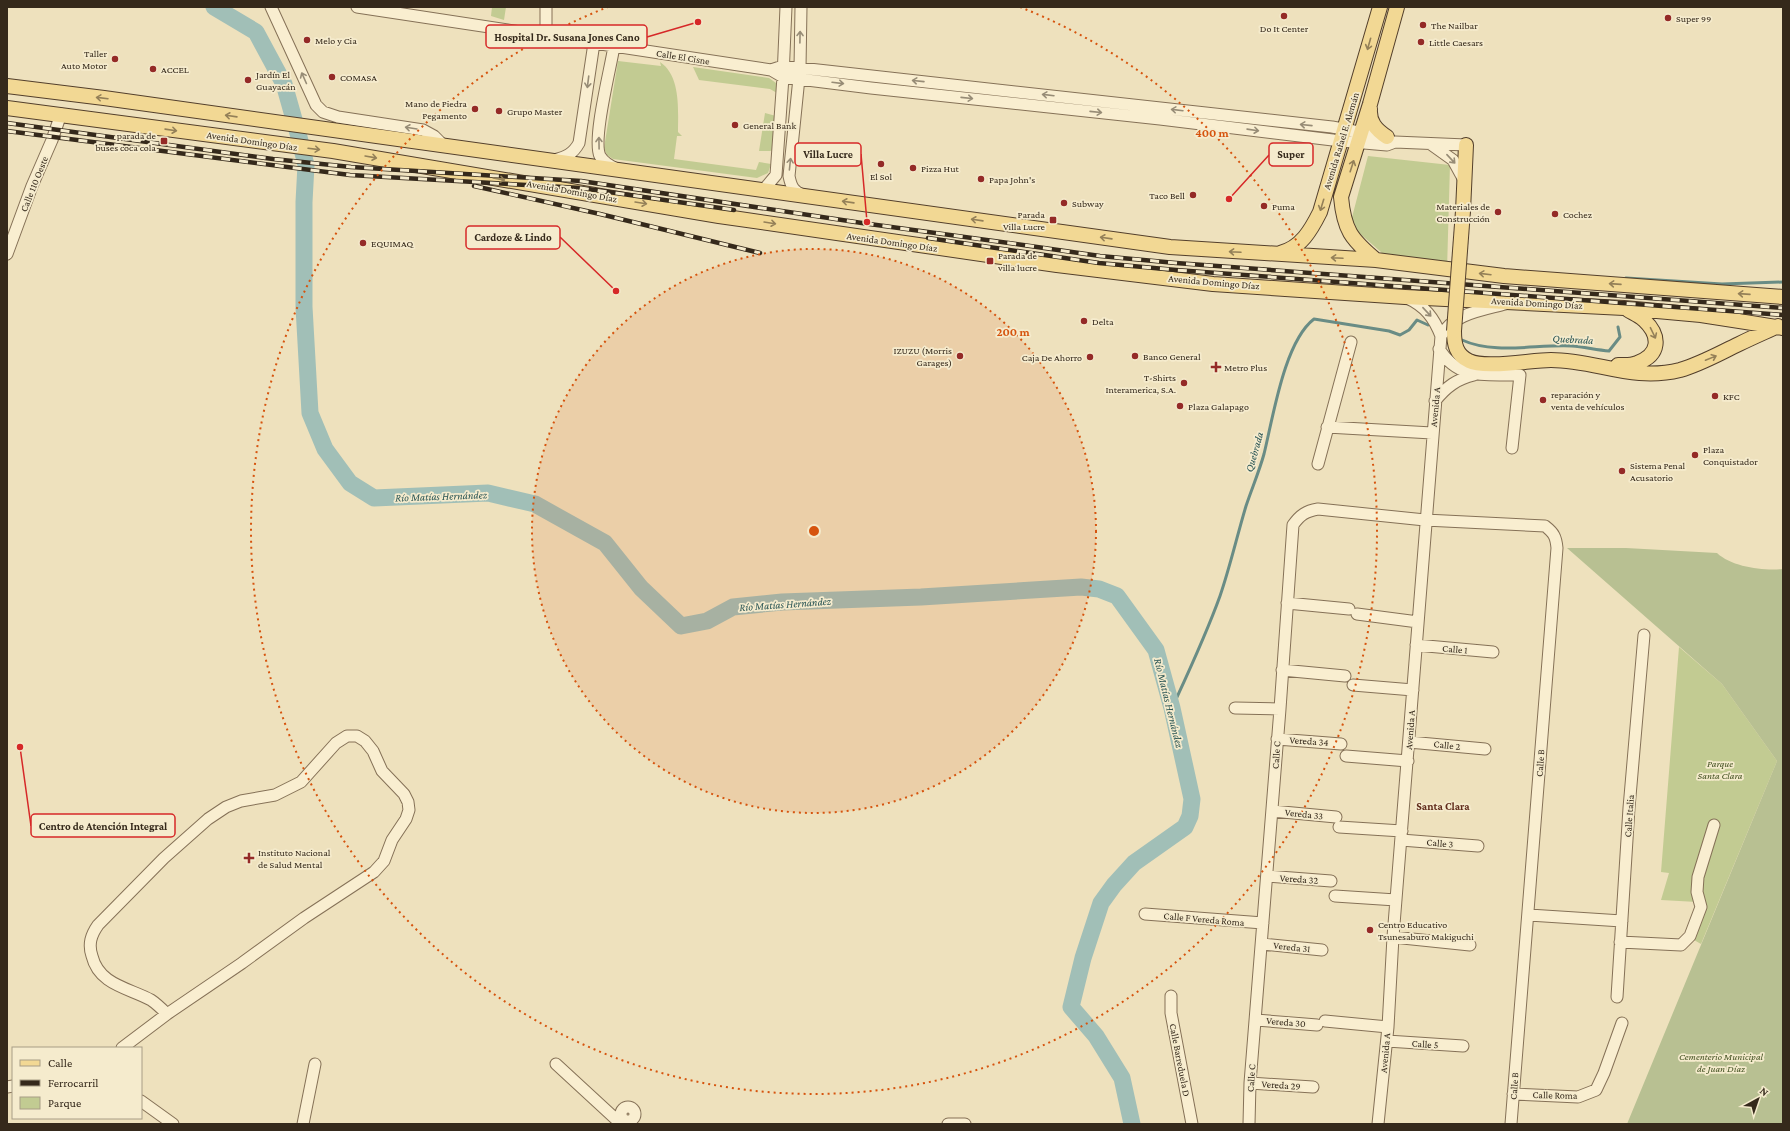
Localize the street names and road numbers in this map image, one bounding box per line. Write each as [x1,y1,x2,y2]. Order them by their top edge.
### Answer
street label: Calle El Cisne [655,47,711,67]
street label: Avenida Rafael E. Alemán [1321,90,1361,191]
street label: Avenida Domingo Díaz [206,129,298,153]
street label: Calle 110 Oeste [18,154,50,213]
street label: Avenida Domingo Díaz [526,178,618,204]
street label: Avenida Domingo Díaz [846,230,938,254]
street label: Avenida Domingo Díaz [1168,273,1260,291]
street label: Avenida Domingo Díaz [1491,295,1583,311]
street label: Avenida A [1428,386,1442,427]
street label: Calle 1 [1442,642,1468,656]
street label: Avenida A [1403,709,1417,750]
street label: Vereda 34 [1289,734,1329,748]
street label: Calle 2 [1433,738,1461,752]
street label: Calle C [1270,741,1282,769]
street label: Calle B [1534,748,1546,777]
street label: Calle Italia [1622,794,1636,838]
street label: Vereda 33 [1284,807,1324,822]
street label: Calle 3 [1426,836,1454,850]
street label: Vereda 32 [1279,872,1319,886]
street label: Calle F Vereda Roma [1163,910,1245,928]
street label: Vereda 31 [1273,940,1311,954]
street label: Vereda 30 [1266,1015,1307,1029]
street label: Calle Barreduela D [1168,1023,1193,1098]
street label: Avenida A [1378,1032,1392,1073]
street label: Calle 5 [1411,1038,1439,1050]
street label: Calle C [1245,1064,1257,1092]
street label: Calle B [1508,1071,1520,1100]
street label: Vereda 29 [1261,1078,1301,1092]
street label: Calle Roma [1532,1089,1578,1101]

